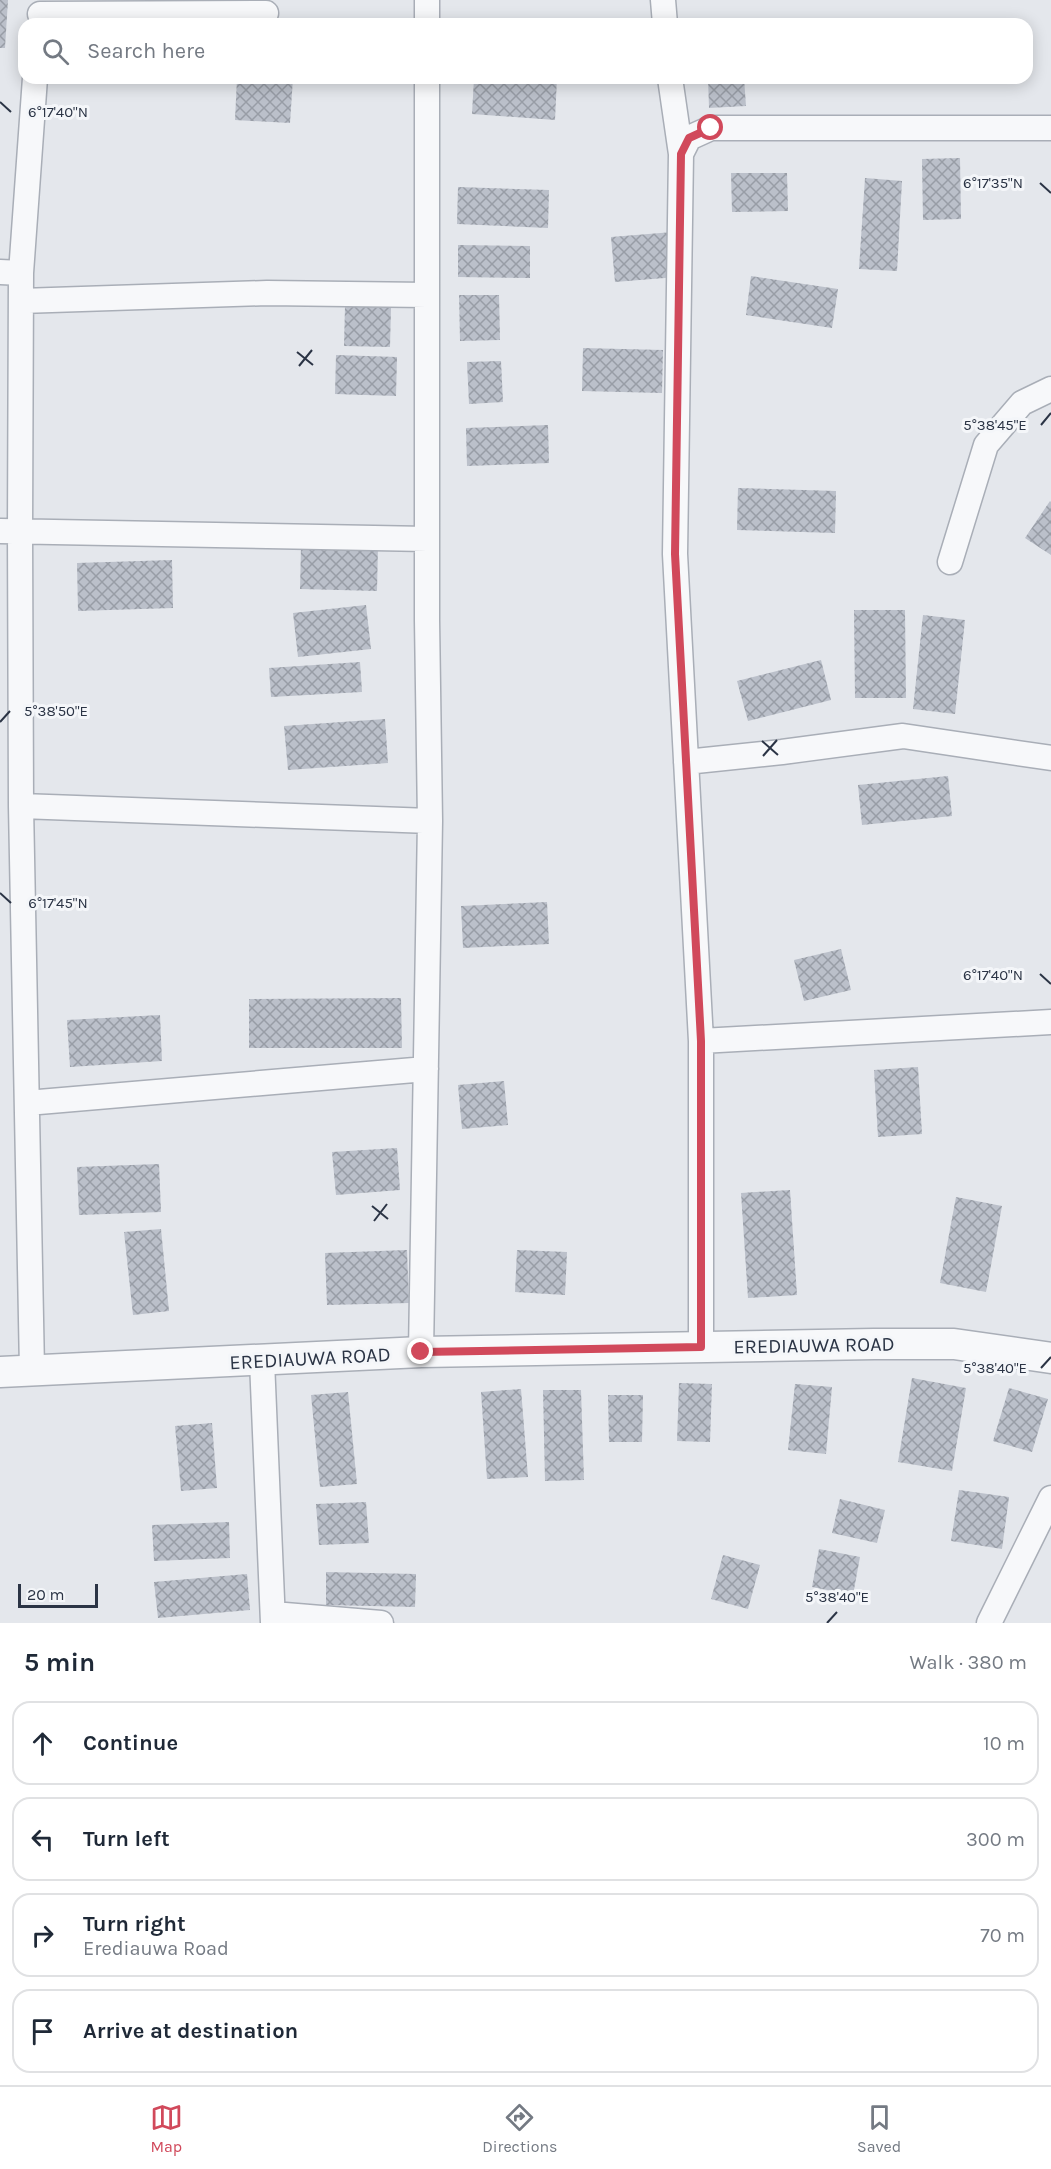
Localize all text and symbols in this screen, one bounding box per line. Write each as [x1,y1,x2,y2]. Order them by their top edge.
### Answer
search box [18,18,1033,84]
icon: search [39,35,72,68]
text: Search here [87,38,205,64]
text: 6°17'40"N [28,103,88,121]
route start [697,114,723,140]
text: 6°17'35"N [963,174,1023,192]
text: 5°38'45"E [963,416,1027,434]
text: 5°38'50"E [24,702,88,720]
text: 6°17'45"N [28,894,88,912]
text: 6°17'40"N [963,966,1023,984]
street label: EREDIAUWA ROAD [733,1333,895,1358]
route end [407,1338,433,1364]
street label: EREDIAUWA ROAD [229,1343,391,1374]
text: 5°38'40"E [963,1359,1027,1377]
scale bar [18,1581,98,1608]
text: 20 m [27,1585,65,1604]
text: 5°38'40"E [805,1588,869,1606]
text: 5 min [24,1647,95,1678]
text: Walk · 380 m [909,1651,1027,1674]
icon: ahead [26,1727,59,1760]
text: Continue [83,1730,178,1756]
text: 10 m [983,1732,1025,1755]
icon: left [26,1823,59,1856]
text: Turn left [83,1826,170,1852]
text: 300 m [966,1828,1025,1851]
text: Turn right [83,1911,186,1937]
icon: right [26,1919,59,1952]
text: 70 m [980,1924,1025,1947]
text: Erediauwa Road [83,1937,229,1960]
icon: arrive [26,2015,59,2048]
text: Arrive at destination [83,2018,298,2044]
tab: Map [150,2101,183,2156]
tab: Directions [482,2101,557,2156]
tab: Saved [857,2101,901,2156]

